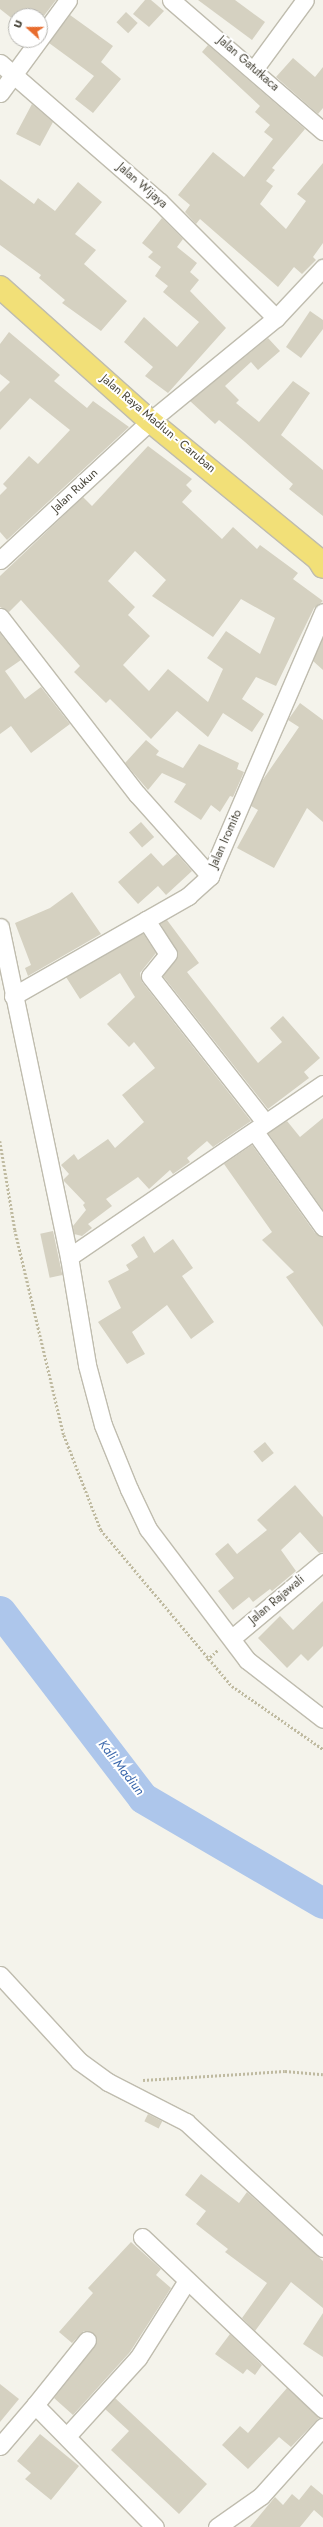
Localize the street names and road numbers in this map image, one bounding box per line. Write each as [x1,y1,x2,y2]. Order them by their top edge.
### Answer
street label: Jalan Gatutkaca [214,33,282,95]
street label: Jalan Wijaya [114,160,170,212]
street label: Jalan Raya Madiun - Caruban [98,372,218,476]
street label: Jalan Rukun [49,466,101,516]
street label: Jalan Iromito [207,808,245,870]
street label: Jalan Rajawali [246,1573,308,1627]

